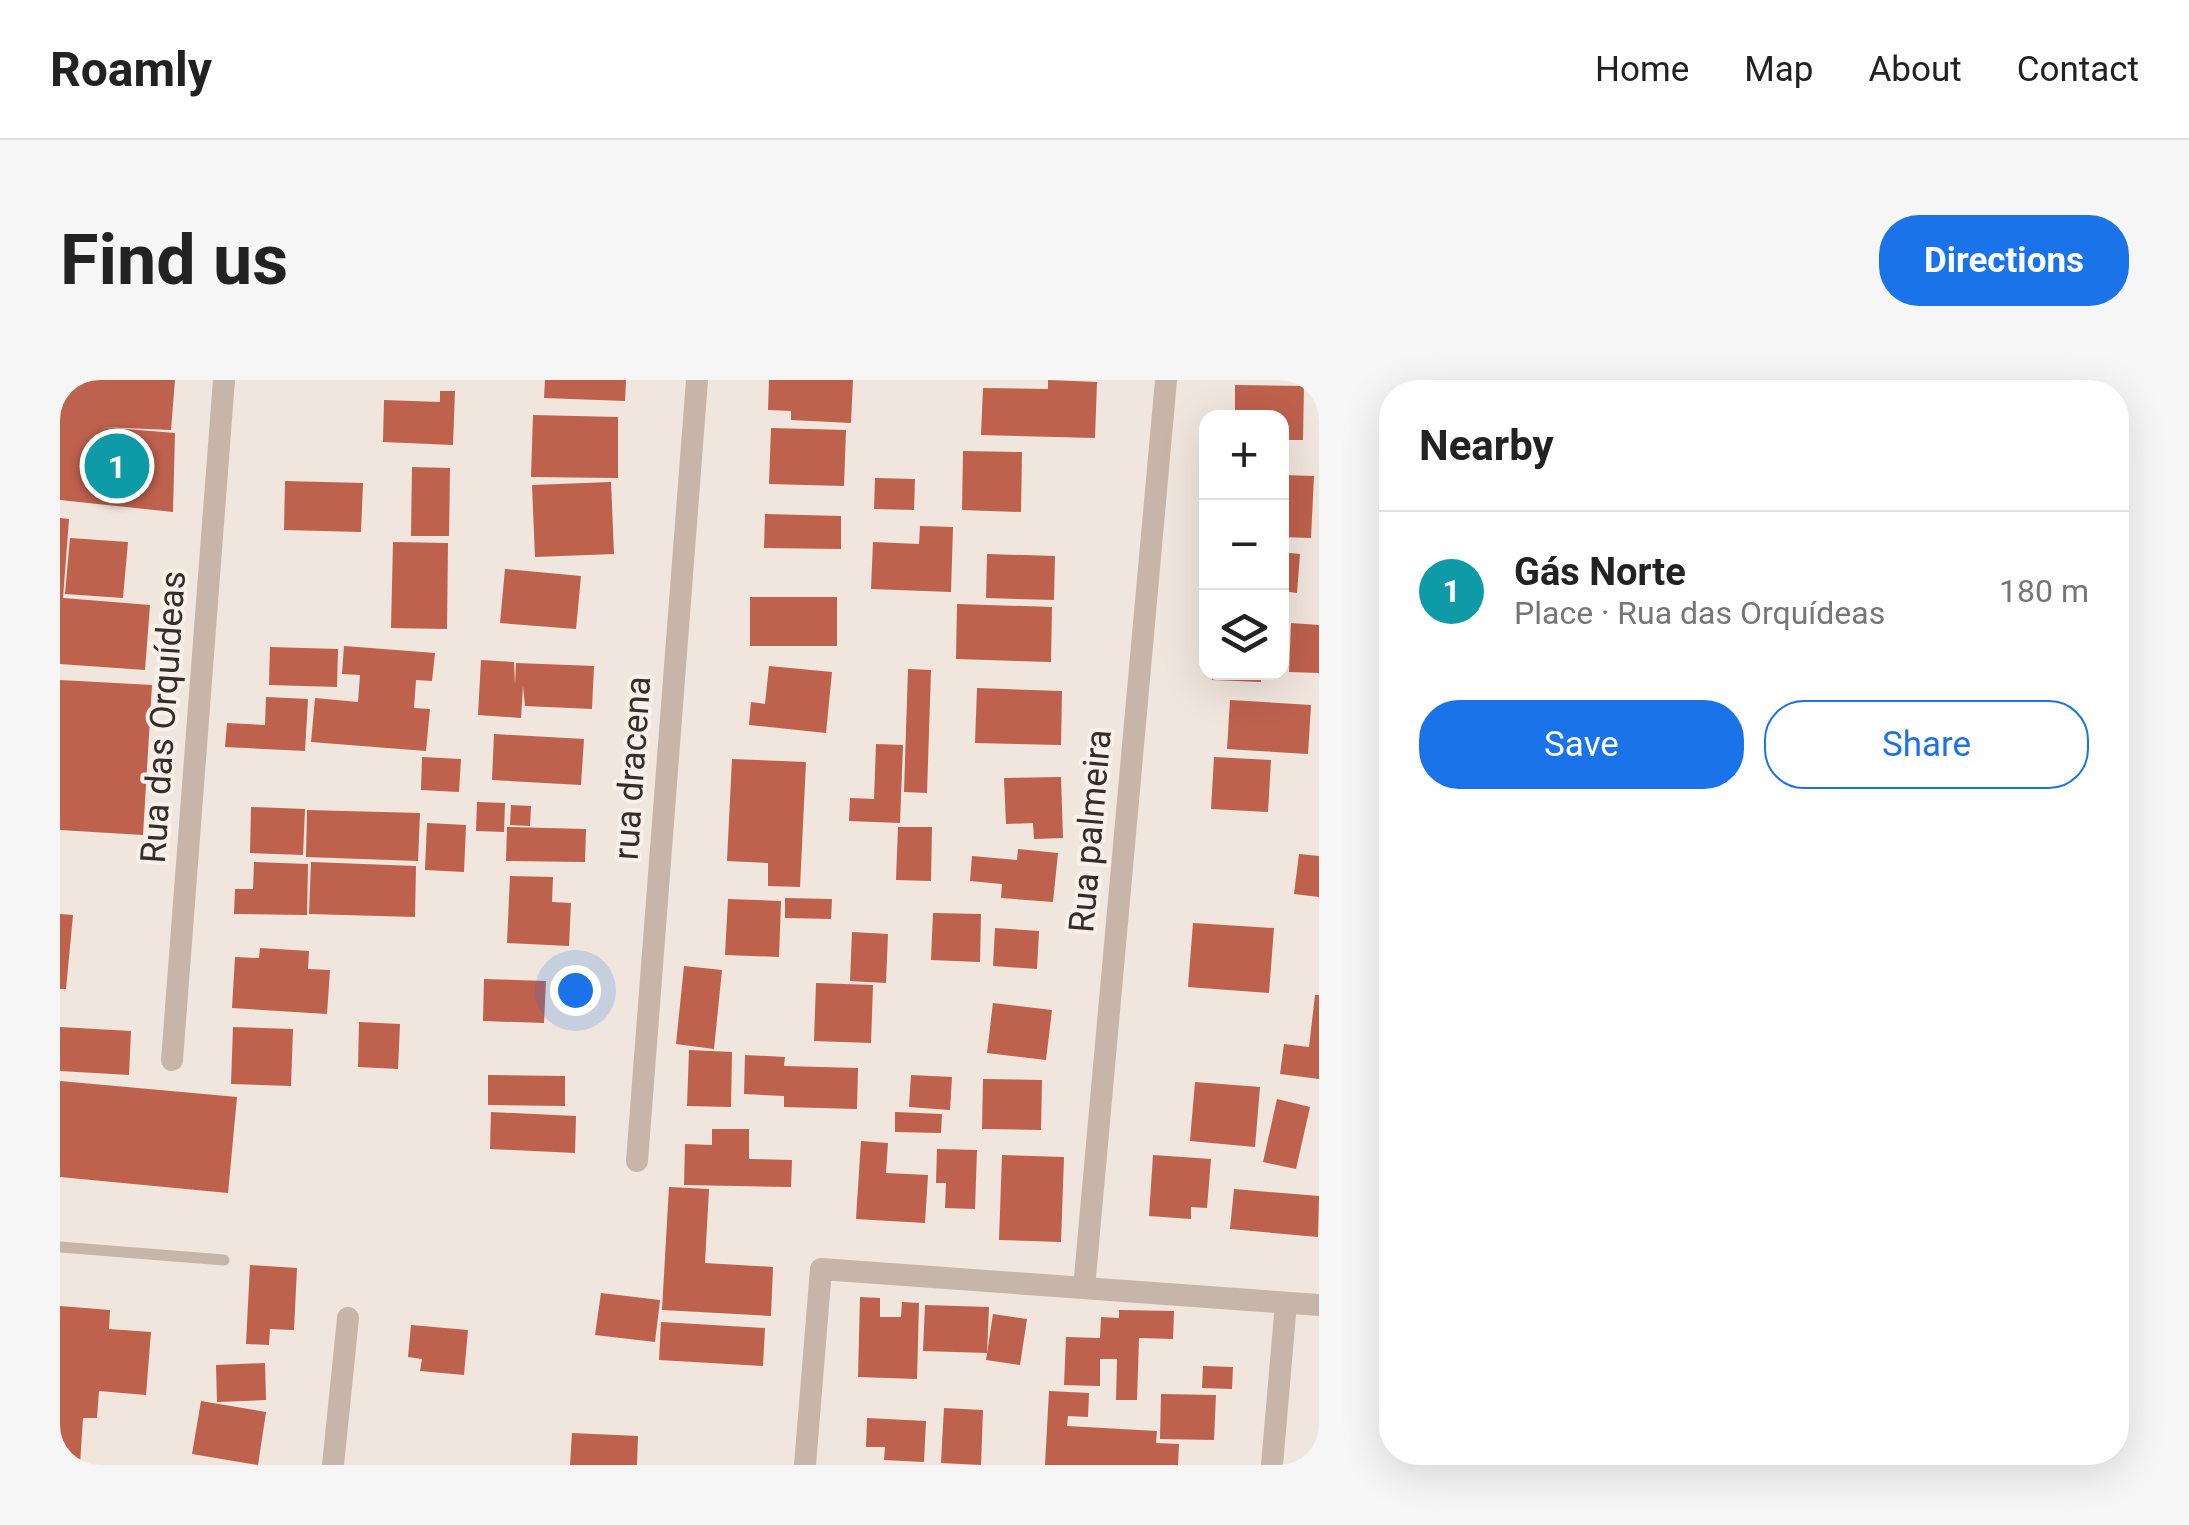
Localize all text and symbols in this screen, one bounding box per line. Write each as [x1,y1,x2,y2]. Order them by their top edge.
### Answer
text: Roamly [50,41,212,98]
text: Home [1595,49,1689,90]
text: Map [1744,49,1813,90]
text: About [1868,49,1962,90]
text: Contact [2017,49,2139,90]
button: Directions [1879,215,2129,306]
text: Find us [60,219,288,301]
map controls [1199,410,1289,680]
button: + [1199,410,1289,500]
text: Nearby [1419,421,1554,470]
pin: 1 [84,428,150,504]
button: − [1199,500,1289,590]
text: Gás Norte [1514,550,1686,594]
street label: Rua das Orquídeas [133,569,194,865]
text: 1 [1442,572,1461,610]
text: 180 m [1999,572,2089,610]
button: layers [1199,590,1289,680]
text: Place · Rua das Orquídeas [1514,594,1885,632]
street label: rua dracena [606,675,659,861]
button: Save [1419,700,1744,789]
button: Share [1764,700,2089,789]
street label: Rua palmeira [1061,728,1120,934]
your location [550,965,601,1016]

